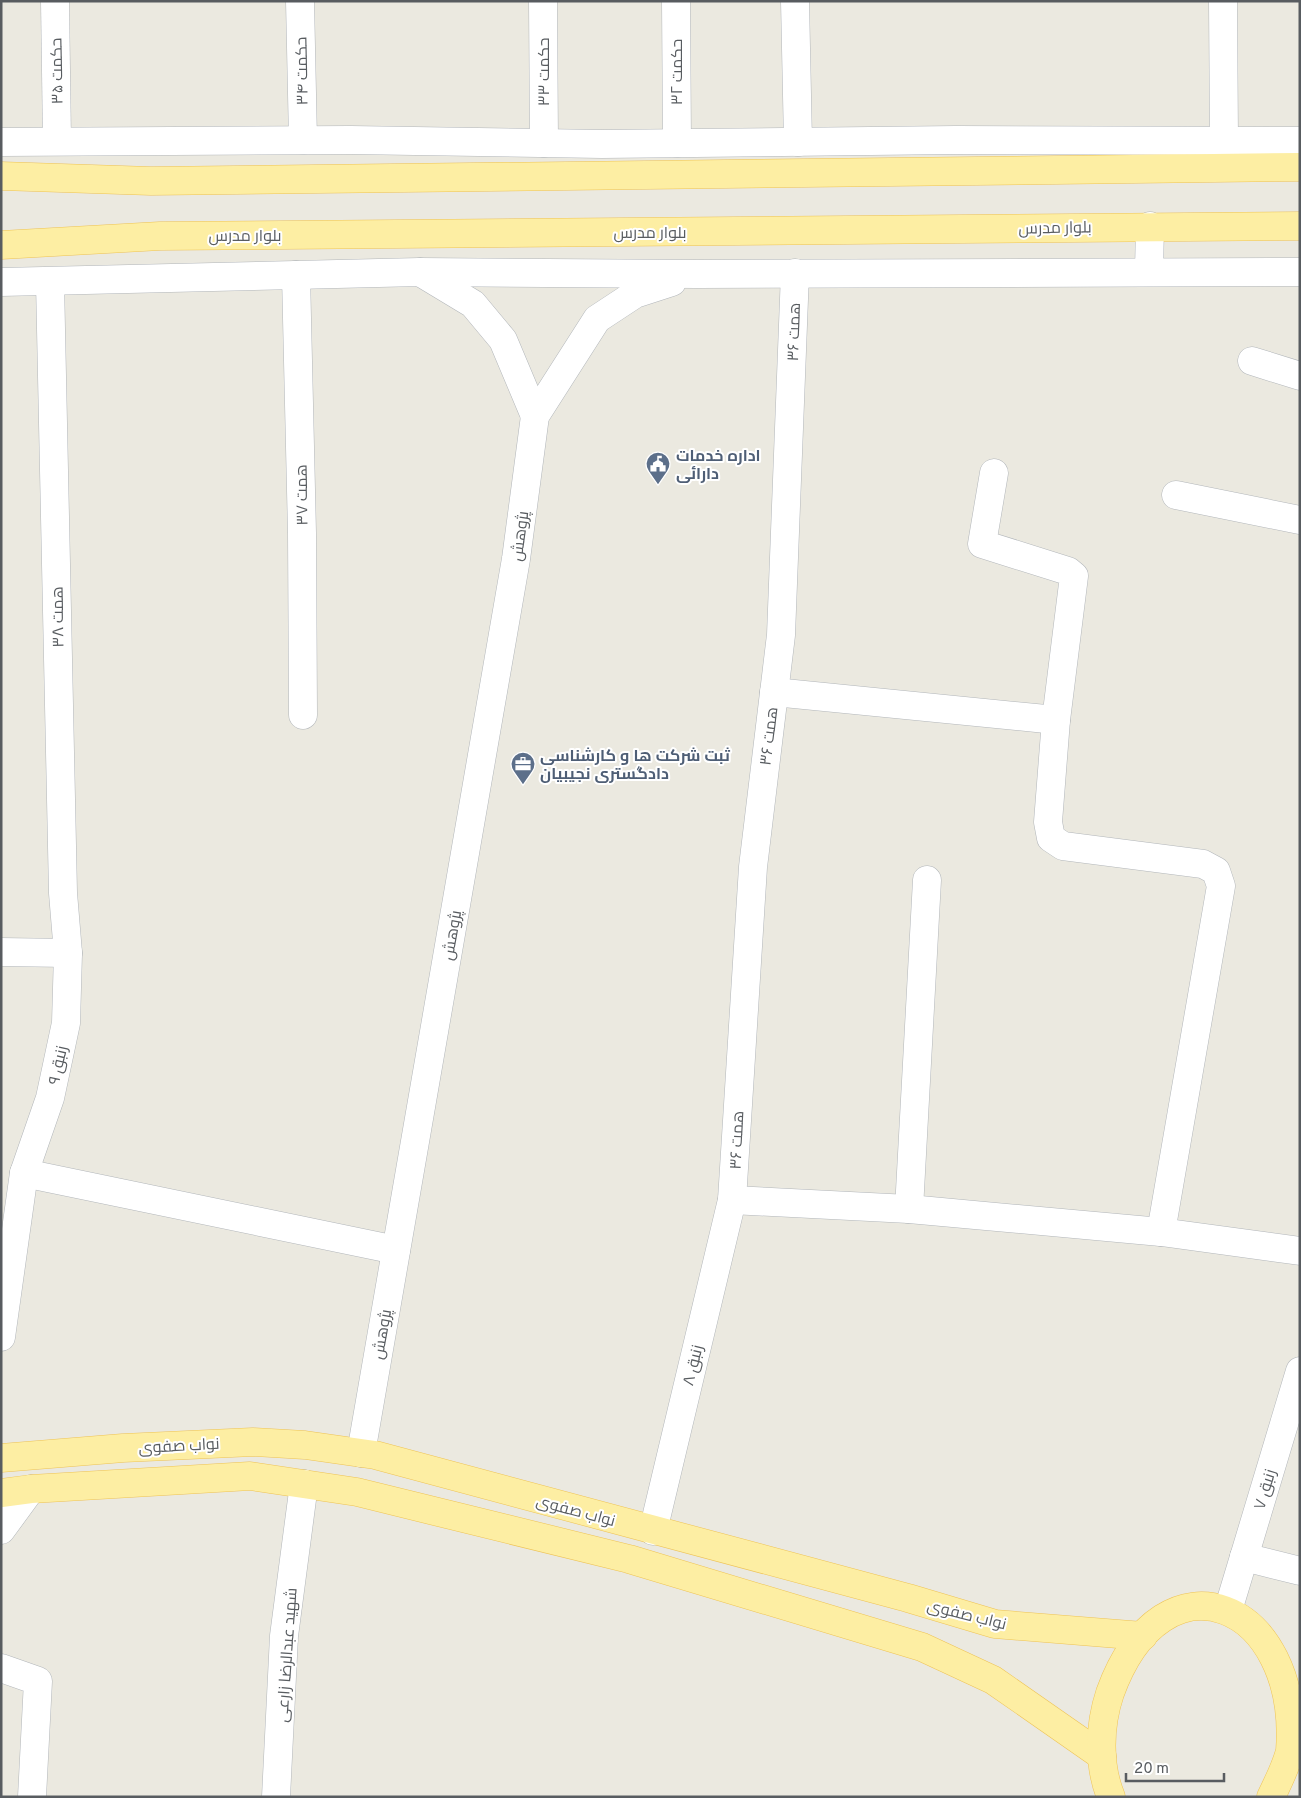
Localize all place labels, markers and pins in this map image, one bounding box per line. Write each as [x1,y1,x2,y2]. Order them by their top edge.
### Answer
place label: اداره خدمات دارائی [676,447,761,485]
public building icon: اداره خدمات دارائی [645,451,671,485]
place label: ثبت شرکت ها و کارشناسی دادگستری نجیبیان [540,747,731,785]
office icon: ثبت شرکت ها و کارشناسی دادگستری نجیبیان [510,751,536,785]

